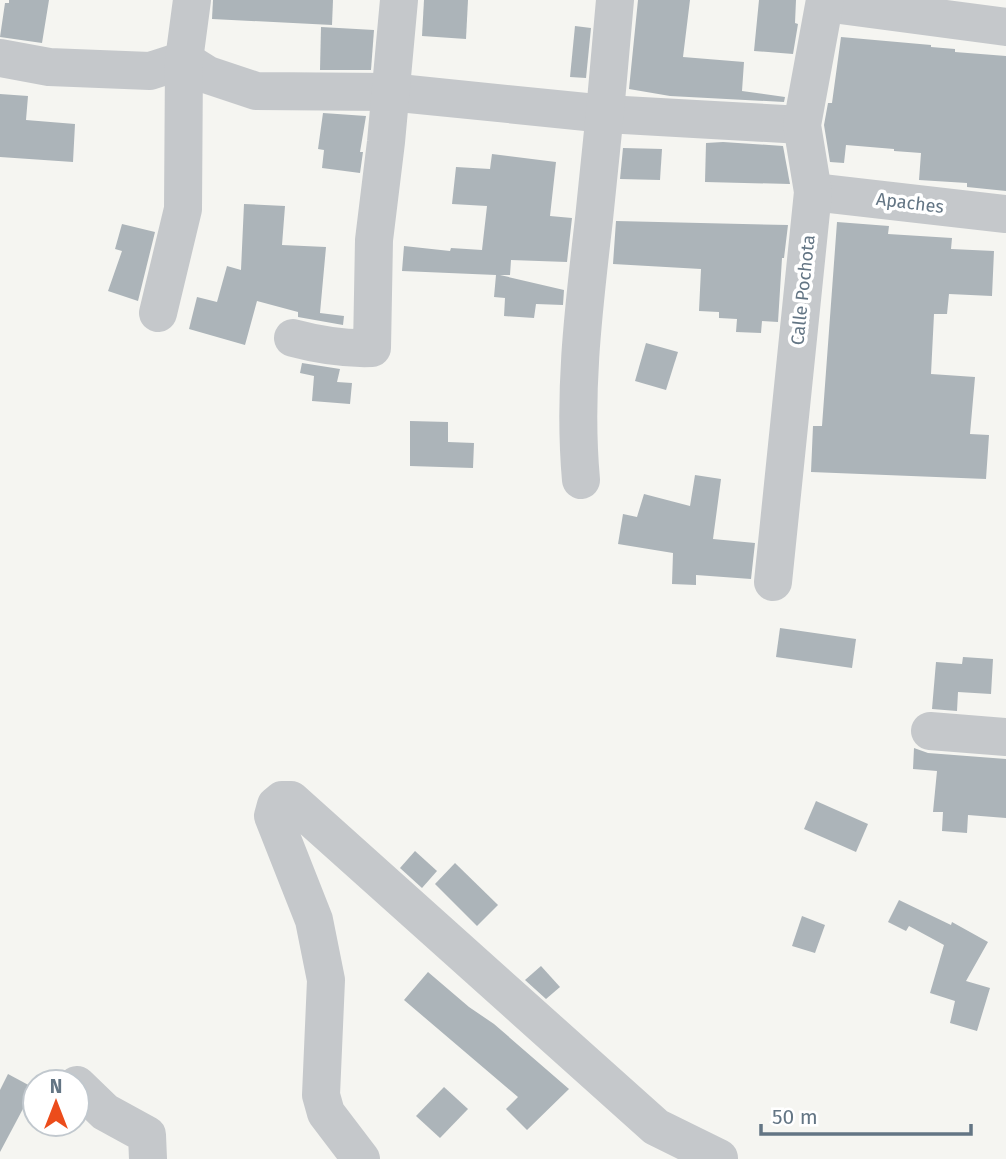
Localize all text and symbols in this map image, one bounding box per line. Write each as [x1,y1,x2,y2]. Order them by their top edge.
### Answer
street label: Apaches [875,188,945,218]
street label: Calle Pochota [786,234,820,346]
north arrow [21,1068,91,1138]
text: N [50,1075,62,1098]
scale bar [761,1092,971,1136]
text: 50 m [772,1104,818,1130]

